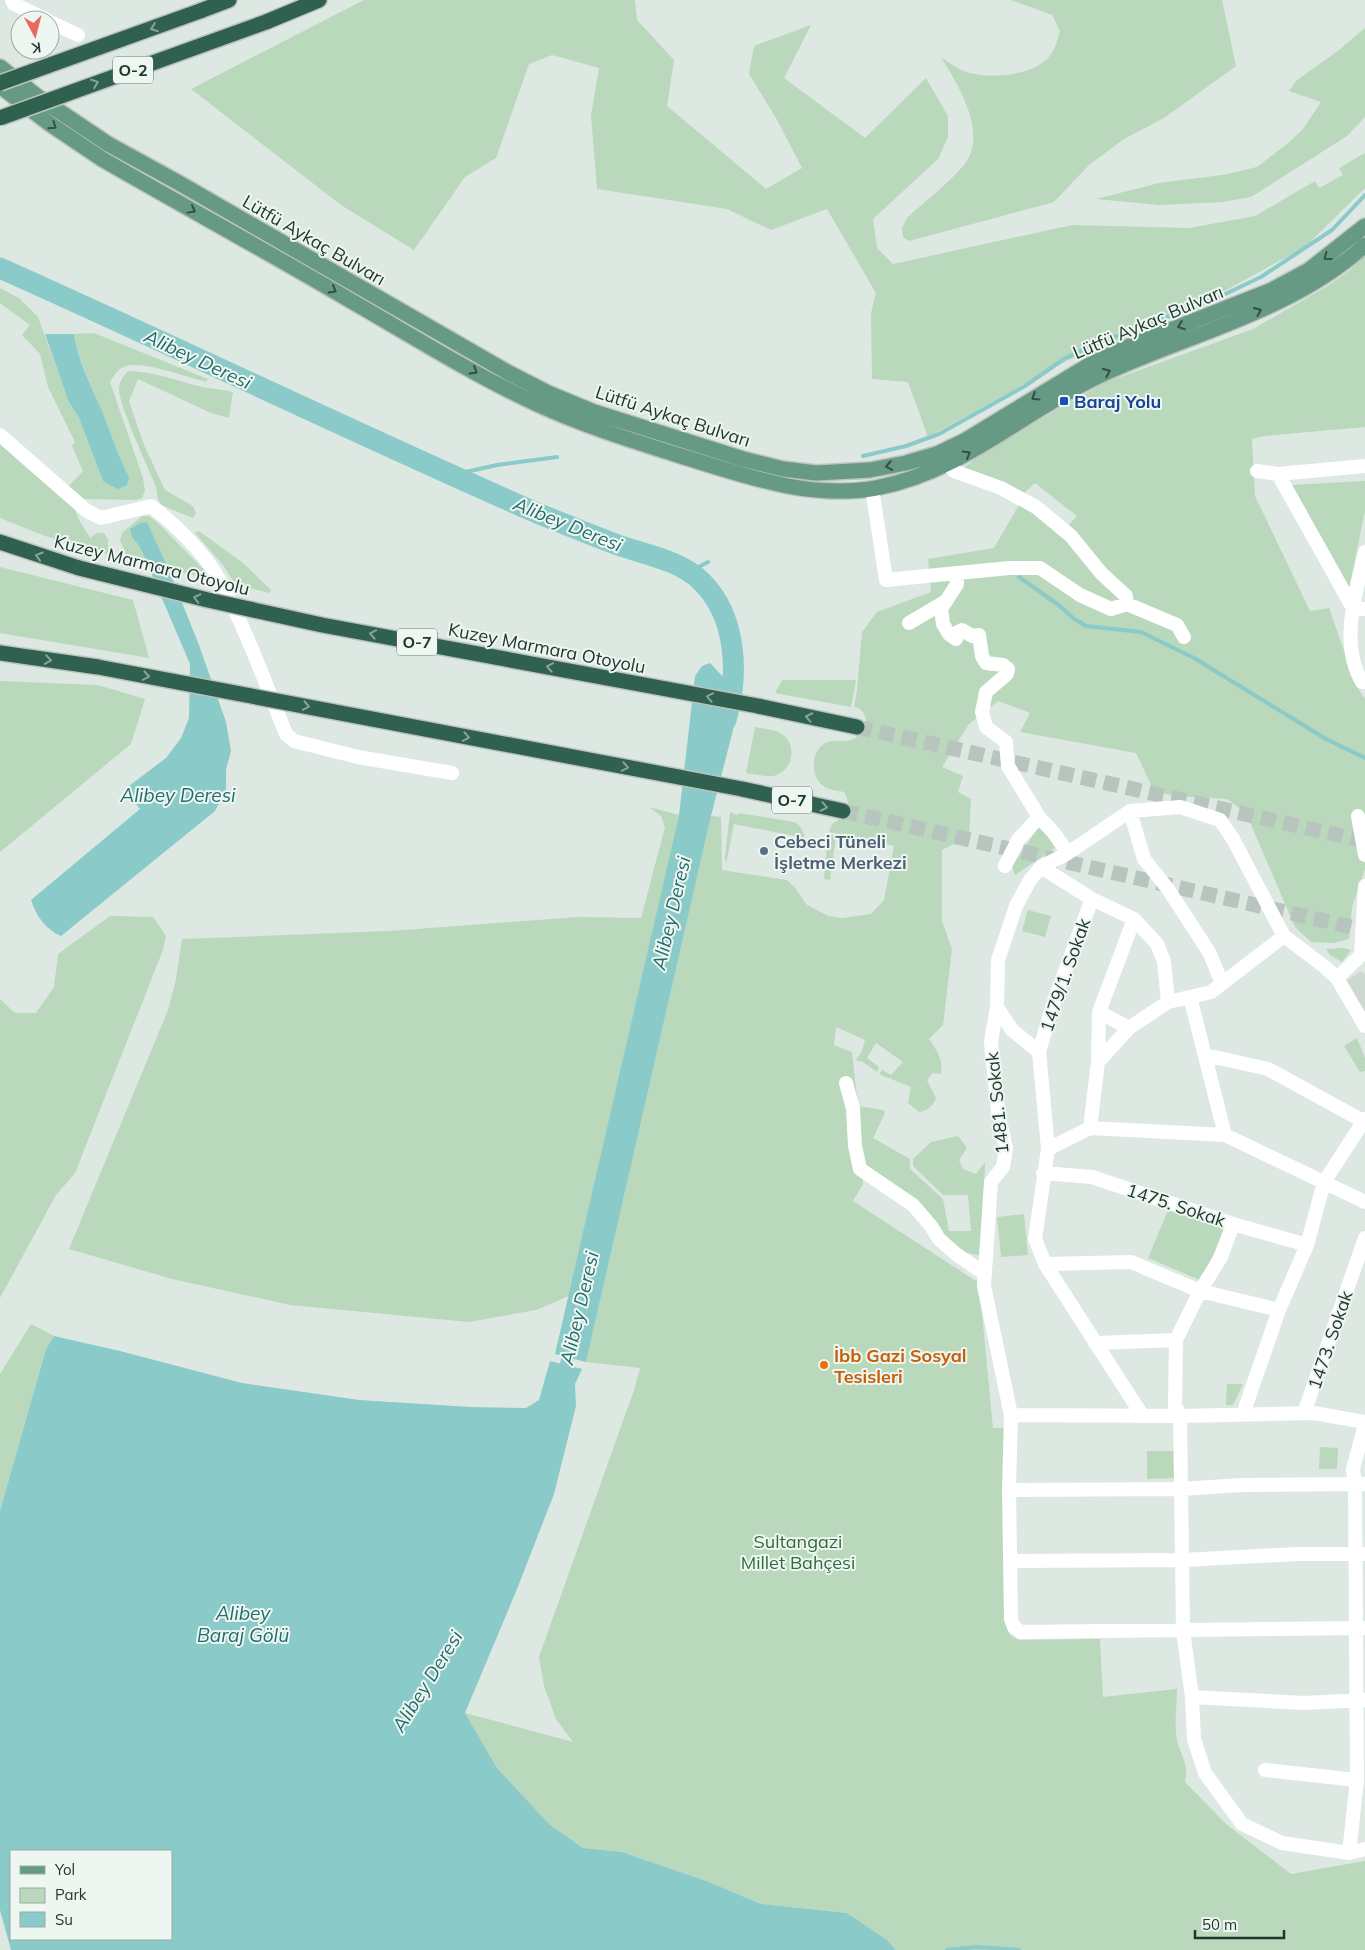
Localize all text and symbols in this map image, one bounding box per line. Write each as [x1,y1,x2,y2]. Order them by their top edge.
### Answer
north arrow [10,10,60,60]
one-way arrow [150,22,158,32]
text: K [30,38,42,57]
road number: O-2 [113,56,153,84]
one-way arrow [90,79,99,89]
one-way arrow [47,120,57,129]
street label: Lütfü Aykaç Bulvarı [238,190,390,290]
one-way arrow [187,204,196,214]
one-way arrow [1323,251,1333,260]
street label: Lütfü Aykaç Bulvarı [1069,280,1227,364]
one-way arrow [328,284,337,294]
one-way arrow [1253,306,1262,317]
one-way arrow [1177,320,1186,331]
water label: Alibey Deresi [140,323,256,394]
one-way arrow [469,365,478,375]
one-way arrow [1103,368,1111,378]
street label: Lütfü Aykaç Bulvarı [593,380,753,452]
place label: Baraj Yolu [1074,390,1161,413]
one-way arrow [1031,391,1040,400]
marker: Baraj Yolu [1058,395,1070,407]
one-way arrow [962,450,971,460]
one-way arrow [885,461,894,471]
water label: Alibey Deresi [509,491,626,557]
street label: Kuzey Marmara Otoyolu [52,530,252,600]
one-way arrow [36,552,44,562]
one-way arrow [192,593,201,604]
street label: Kuzey Marmara Otoyolu [446,618,648,678]
road number: O-7 [397,628,437,656]
one-way arrow [369,630,377,640]
one-way arrow [45,654,53,665]
one-way arrow [545,663,554,673]
one-way arrow [142,671,151,681]
one-way arrow [705,692,714,702]
one-way arrow [302,700,310,711]
one-way arrow [805,712,813,722]
one-way arrow [461,731,470,741]
one-way arrow [621,761,630,772]
water label: Alibey Deresi [119,783,236,807]
road number: O-7 [772,786,812,814]
one-way arrow [819,801,828,811]
place label: Cebeci Tüneli İşletme Merkezi [774,830,907,874]
marker: Cebeci Tüneli İşletme Merkezi [758,845,770,857]
water label: Alibey Deresi [646,854,696,973]
street label: 1479/1. Sokak [1035,914,1095,1035]
street label: 1481. Sokak [980,1050,1014,1155]
street label: 1475. Sokak [1124,1178,1229,1232]
water label: Alibey Deresi [554,1249,604,1368]
street label: 1473. Sokak [1302,1287,1358,1392]
place label: İbb Gazi Sosyal Tesisleri [834,1344,967,1388]
marker: İbb Gazi Sosyal Tesisleri [818,1359,830,1371]
park label: Sultangazi Millet Bahçesi [741,1530,855,1574]
water label: Alibey Baraj Gölü [197,1601,289,1647]
water label: Alibey Deresi [386,1625,468,1737]
legend [10,1850,172,1940]
text: Yol [54,1860,75,1879]
text: Park [55,1885,87,1904]
scale bar [1195,1908,1284,1940]
text: Su [55,1910,73,1929]
text: 50 m [1202,1915,1237,1934]

